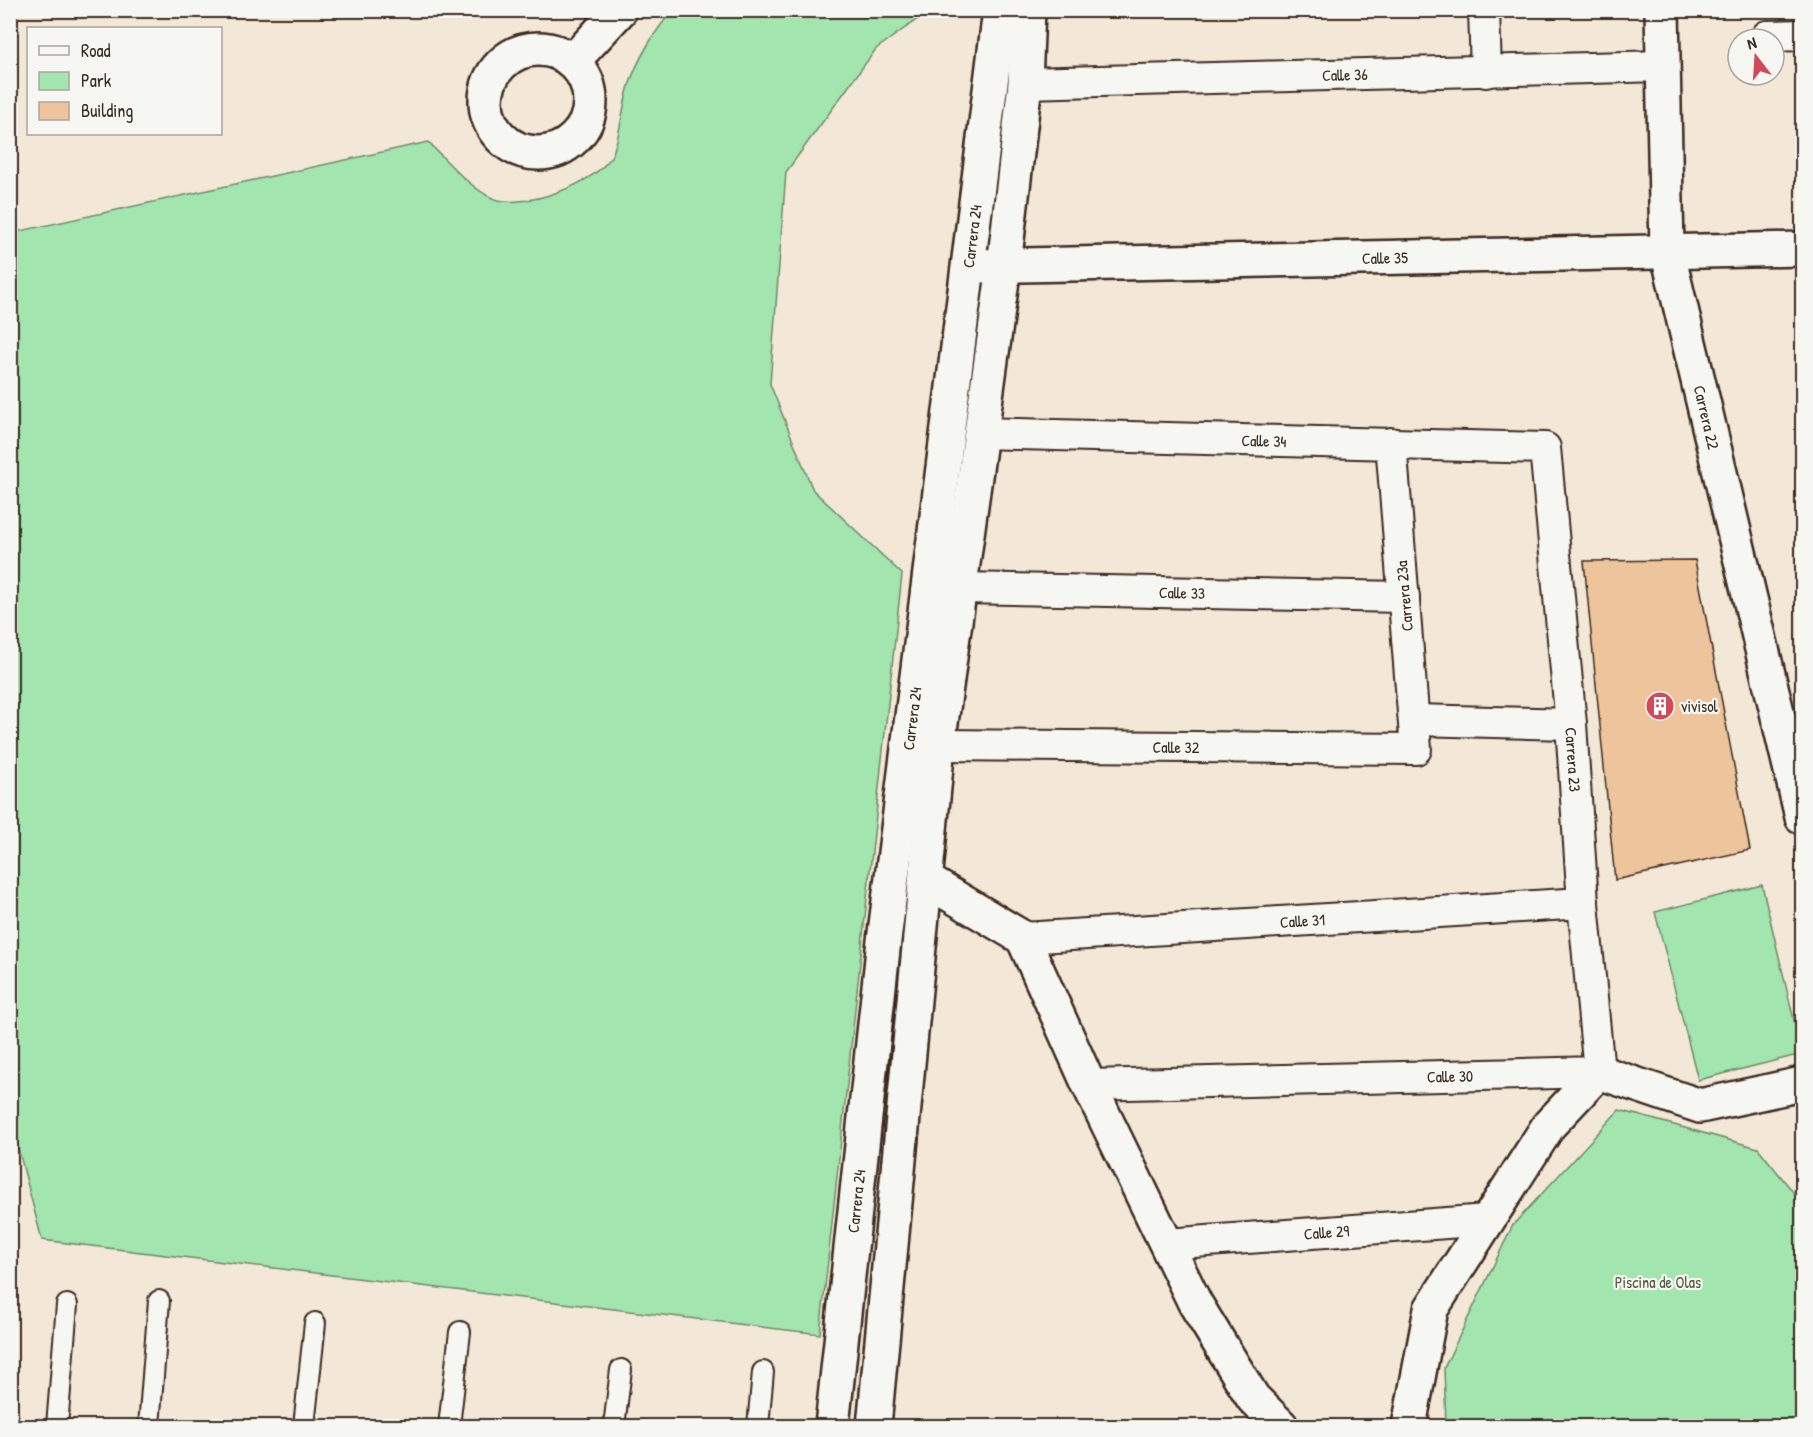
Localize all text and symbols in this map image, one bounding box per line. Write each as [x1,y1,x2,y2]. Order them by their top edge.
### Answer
legend [27,27,222,135]
north arrow [1726,27,1786,87]
text: N [1744,31,1759,54]
text: Road [81,38,111,63]
street label: Calle 36 [1322,63,1368,86]
text: Park [81,68,112,93]
text: Building [81,98,133,123]
street label: Carrera 24 [957,203,987,269]
street label: Calle 35 [1362,246,1408,269]
street label: Carrera 22 [1689,383,1725,452]
street label: Calle 34 [1241,429,1287,452]
street label: Carrera 23a [1390,560,1418,632]
street label: Calle 33 [1159,581,1205,604]
street label: Carrera 24 [897,686,927,751]
building icon: vivisol [1644,690,1676,722]
place label: vivisol [1681,695,1719,717]
street label: Carrera 23 [1560,727,1587,792]
street label: Calle 32 [1153,736,1200,758]
street label: Calle 31 [1279,908,1326,933]
street label: Calle 30 [1427,1065,1473,1087]
street label: Carrera 24 [842,1169,870,1234]
street label: Calle 29 [1303,1219,1350,1245]
park label: Piscina de Olas [1615,1271,1701,1293]

